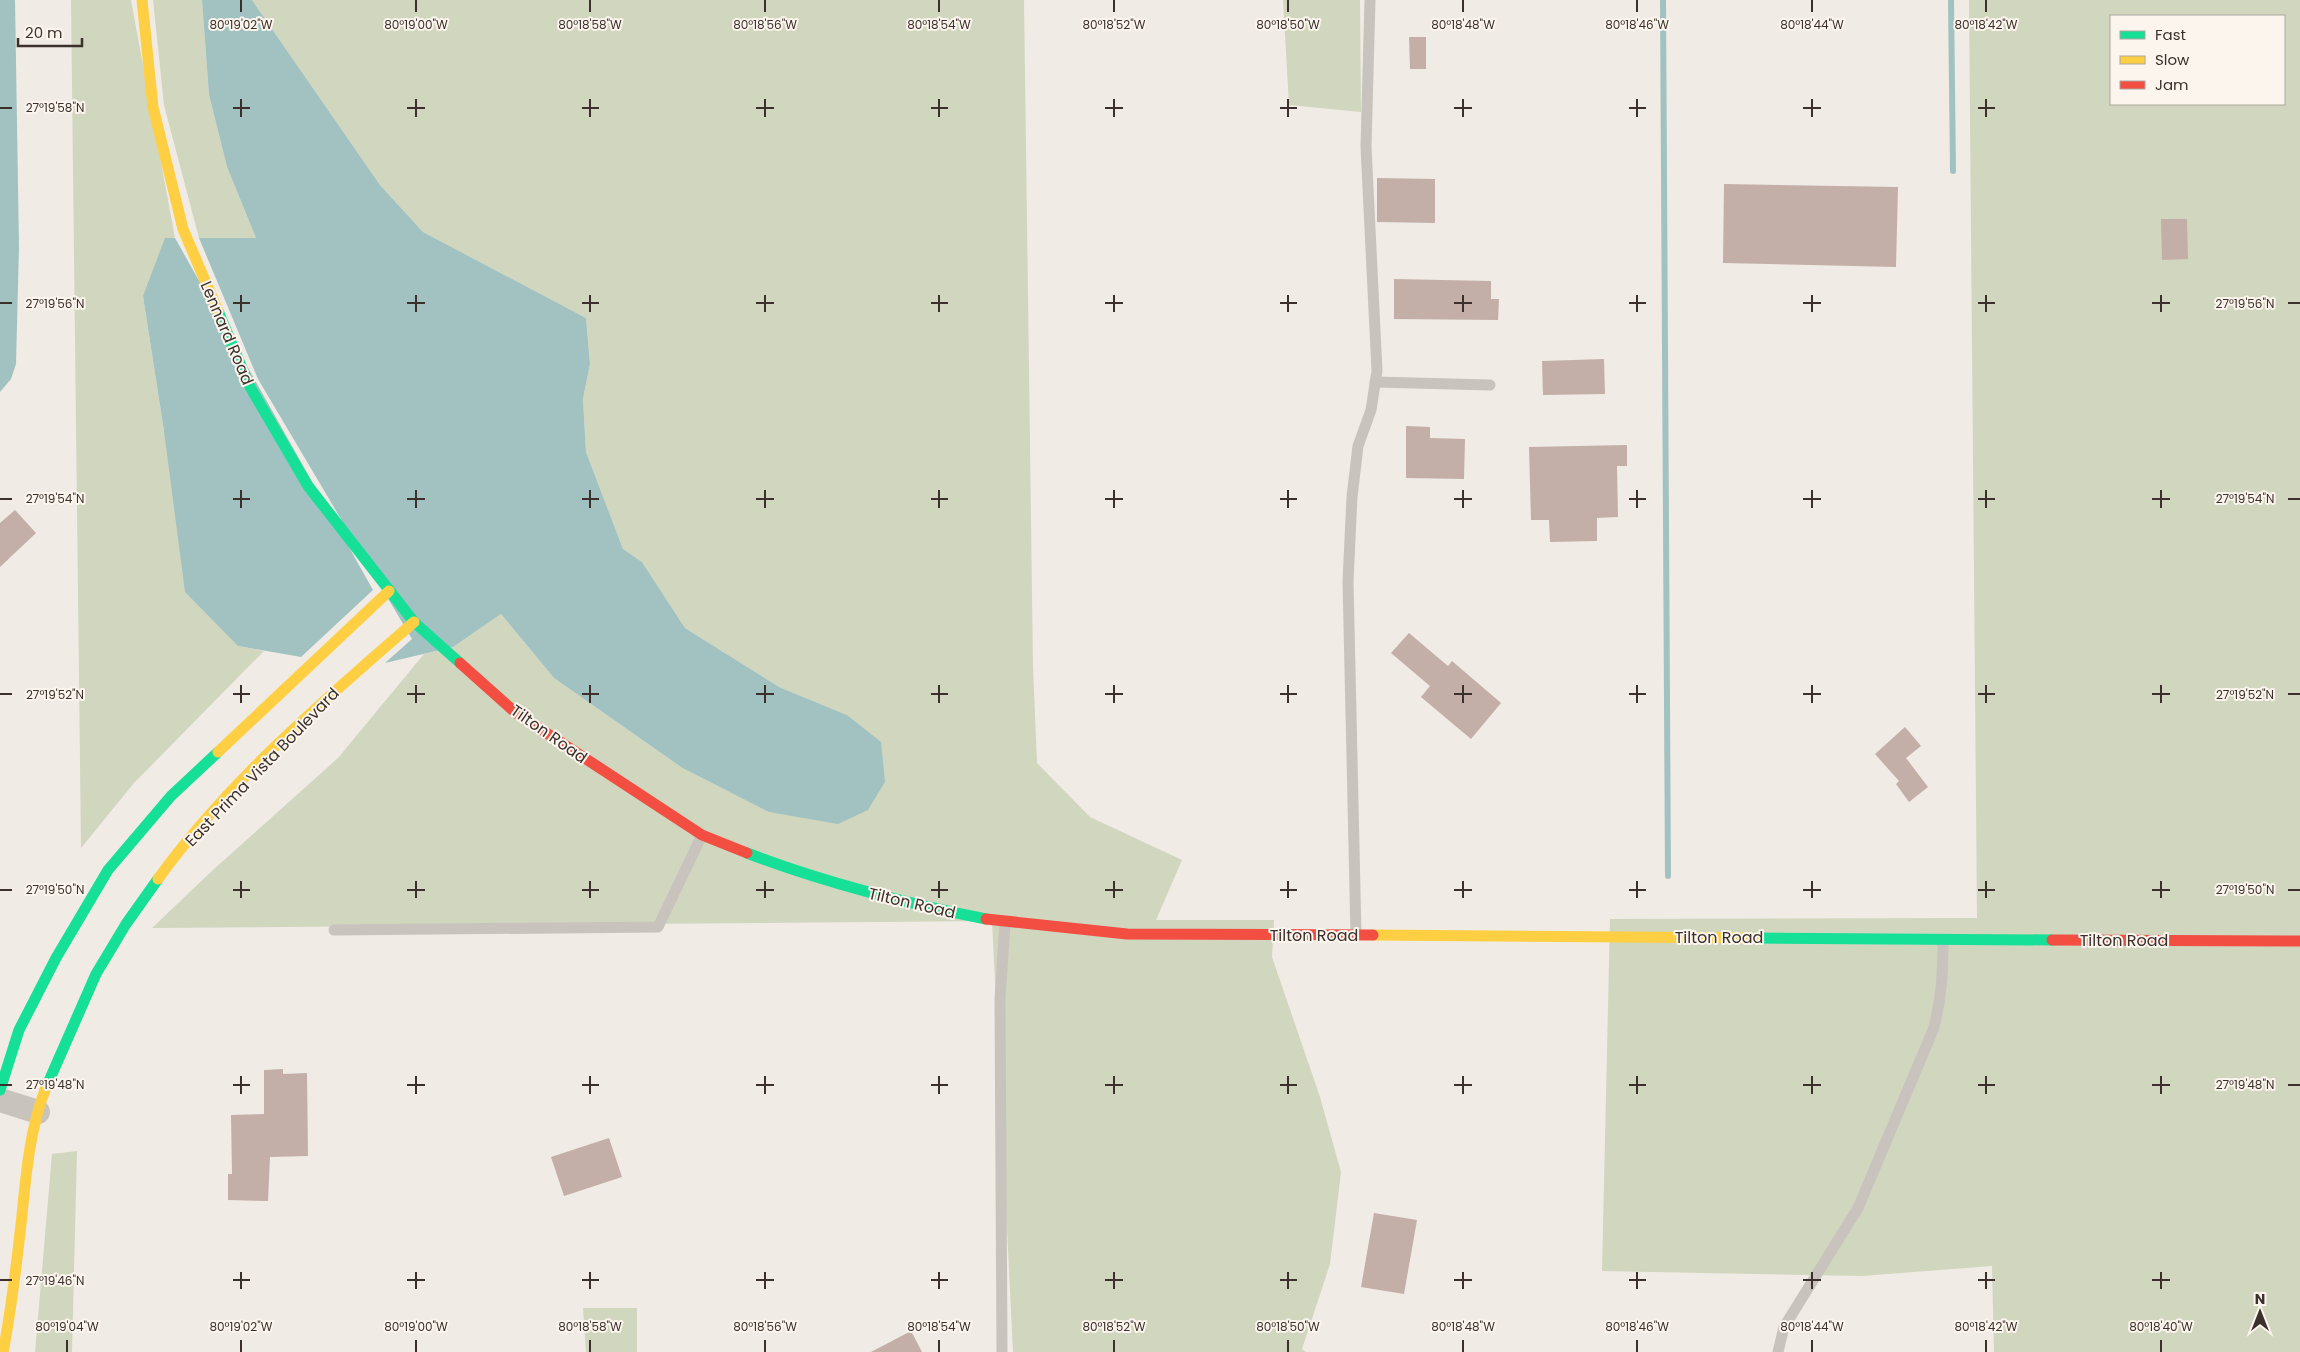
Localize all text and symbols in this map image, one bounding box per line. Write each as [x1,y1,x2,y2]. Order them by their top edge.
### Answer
scale bar [18,15,81,47]
legend [2110,15,2285,105]
text: 80°19'02"W [210,16,273,33]
text: 80°19'00"W [384,16,448,33]
text: 80°18'58"W [558,16,622,33]
text: 80°18'56"W [733,16,797,33]
text: 80°18'54"W [907,16,971,33]
text: 80°18'52"W [1082,16,1146,33]
text: 80°18'50"W [1256,16,1320,33]
text: 80°18'48"W [1431,16,1495,33]
text: 80°18'46"W [1605,16,1669,33]
text: 80°18'44"W [1780,16,1844,33]
text: 80°18'42"W [1954,16,2018,33]
text: 20 m [25,22,63,43]
text: Fast [2155,24,2186,45]
text: Slow [2155,49,2190,70]
text: Jam [2155,74,2189,95]
text: 27°19'58"N [26,99,84,116]
street label: Lennard Road [195,278,259,388]
text: 27°19'56"N [26,295,84,312]
text: 27°19'56"N [2216,295,2274,312]
text: 27°19'54"N [26,490,84,507]
text: 27°19'54"N [2216,490,2274,507]
street label: East Prima Vista Boulevard [180,682,344,852]
text: 27°19'52"N [26,686,84,703]
text: 27°19'52"N [2216,686,2274,703]
street label: Tilton Road [506,699,592,769]
text: 27°19'50"N [26,881,84,898]
text: 27°19'50"N [2216,881,2274,898]
street label: Tilton Road [866,882,958,924]
street label: Tilton Road [1270,924,1358,947]
street label: Tilton Road [1675,926,1763,949]
street label: Tilton Road [2080,929,2168,952]
text: 27°19'48"N [26,1076,84,1093]
text: 27°19'48"N [2216,1076,2274,1093]
text: 27°19'46"N [26,1272,84,1289]
north arrow [2235,1287,2285,1337]
text: N [2255,1289,2265,1309]
text: 80°19'04"W [35,1318,99,1335]
text: 80°19'02"W [210,1318,273,1335]
text: 80°19'00"W [384,1318,448,1335]
text: 80°18'58"W [558,1318,622,1335]
text: 80°18'56"W [733,1318,797,1335]
text: 80°18'54"W [907,1318,971,1335]
text: 80°18'52"W [1082,1318,1146,1335]
text: 80°18'50"W [1256,1318,1320,1335]
text: 80°18'48"W [1431,1318,1495,1335]
text: 80°18'46"W [1605,1318,1669,1335]
text: 80°18'44"W [1780,1318,1844,1335]
text: 80°18'42"W [1954,1318,2018,1335]
text: 80°18'40"W [2129,1318,2193,1335]

